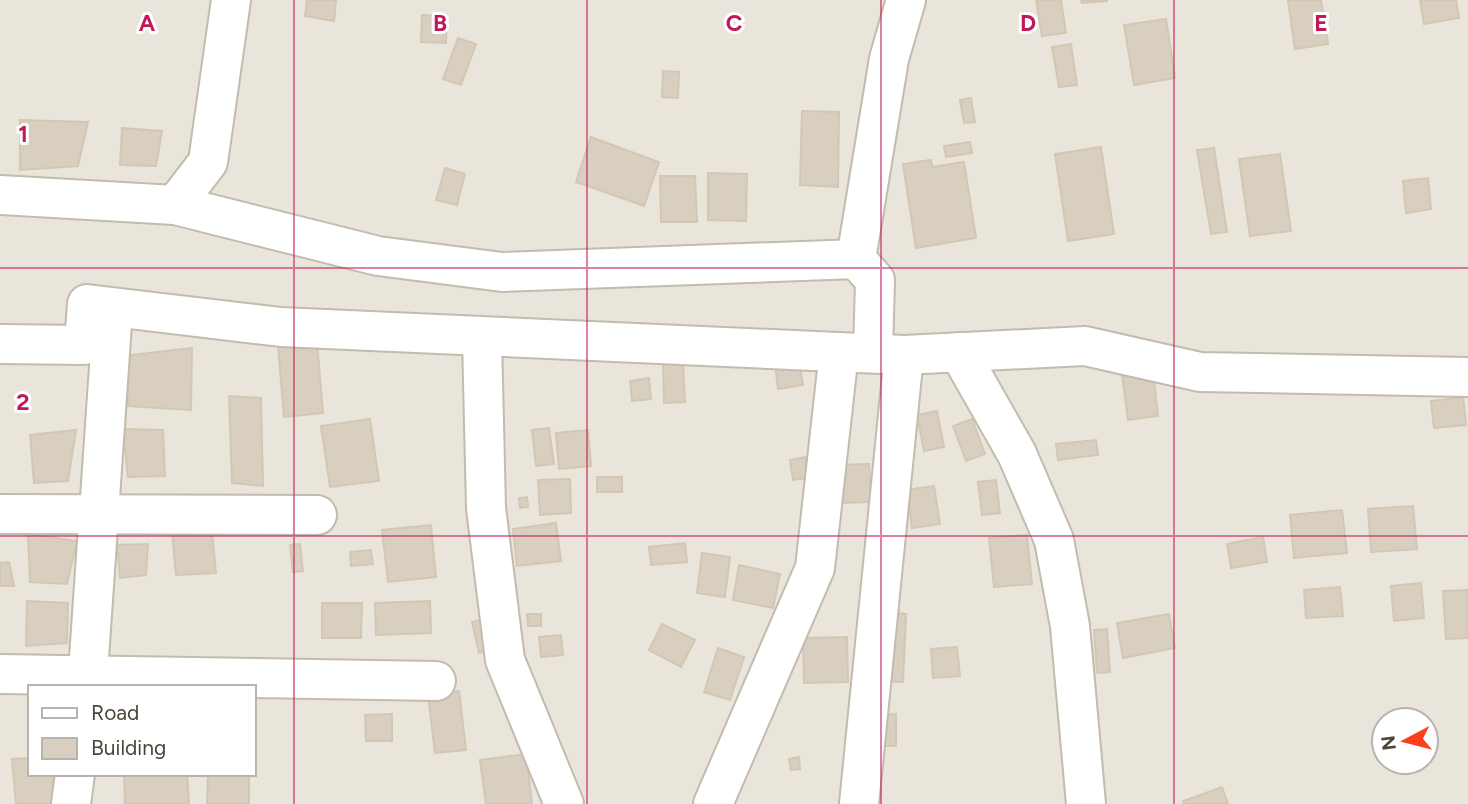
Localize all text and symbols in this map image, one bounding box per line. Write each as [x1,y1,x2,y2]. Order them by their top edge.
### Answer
text: A [139,9,156,37]
text: B [433,9,447,37]
text: C [726,9,743,37]
text: D [1020,9,1036,37]
text: E [1314,9,1328,37]
text: 1 [18,120,28,148]
text: 2 [16,388,30,416]
legend [28,685,256,776]
text: Road [91,700,139,725]
north arrow [1370,706,1440,776]
text: N [1376,734,1401,752]
text: Building [91,735,166,760]

